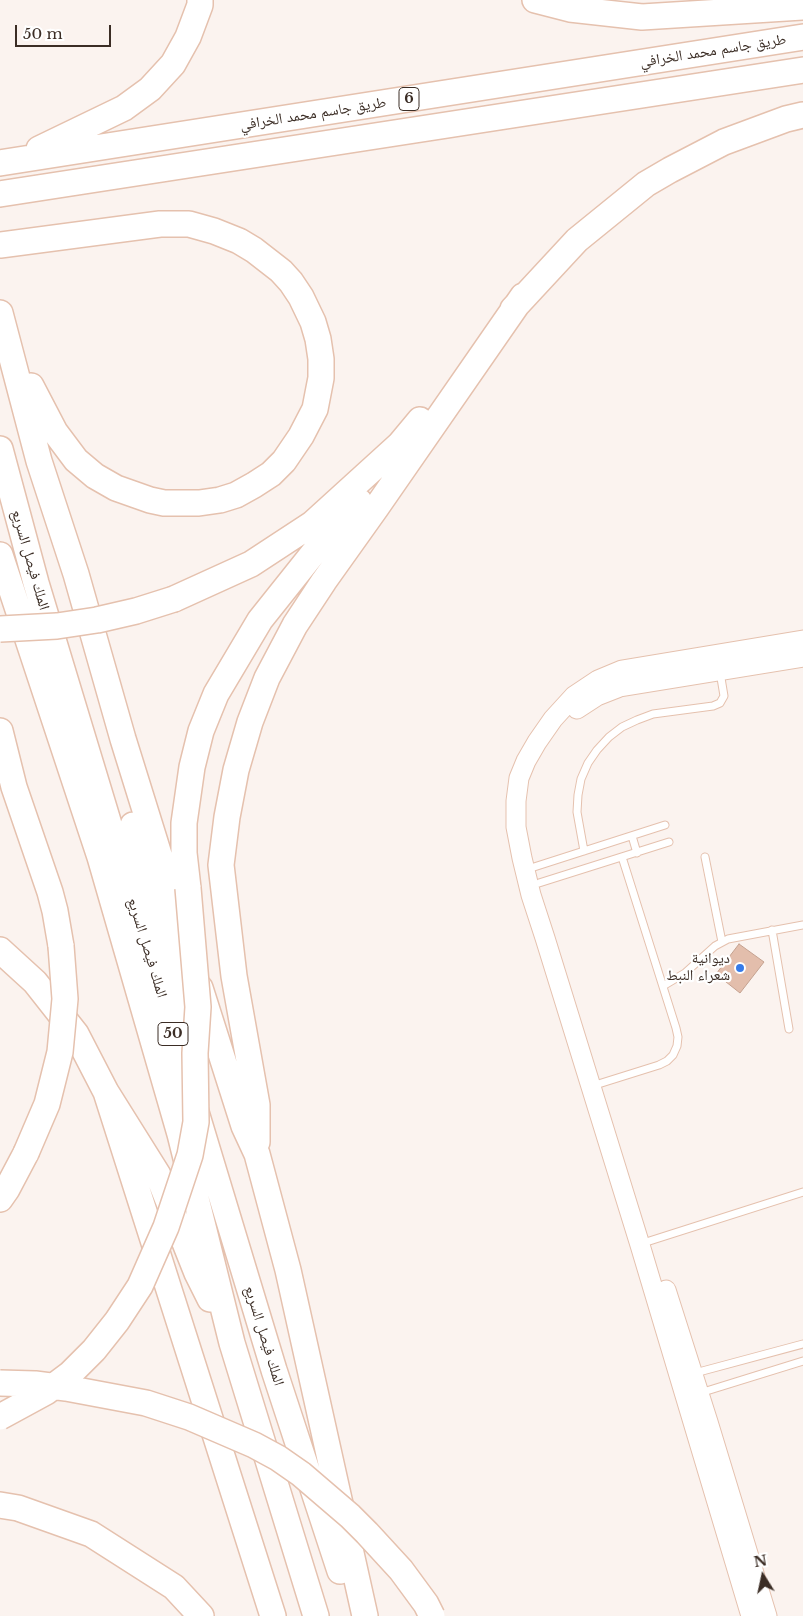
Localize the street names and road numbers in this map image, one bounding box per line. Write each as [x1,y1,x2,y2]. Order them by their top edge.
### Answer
street label: طريق جاسم محمد الخرافي [639,31,787,71]
road number: 6 [399,88,419,110]
street label: طريق جاسم محمد الخرافي [239,94,387,134]
street label: الملك فيصل السريع [7,508,53,612]
street label: الملك فيصل السريع [123,896,171,1000]
road number: 50 [158,1022,188,1046]
street label: الملك فيصل السريع [240,1284,288,1388]

